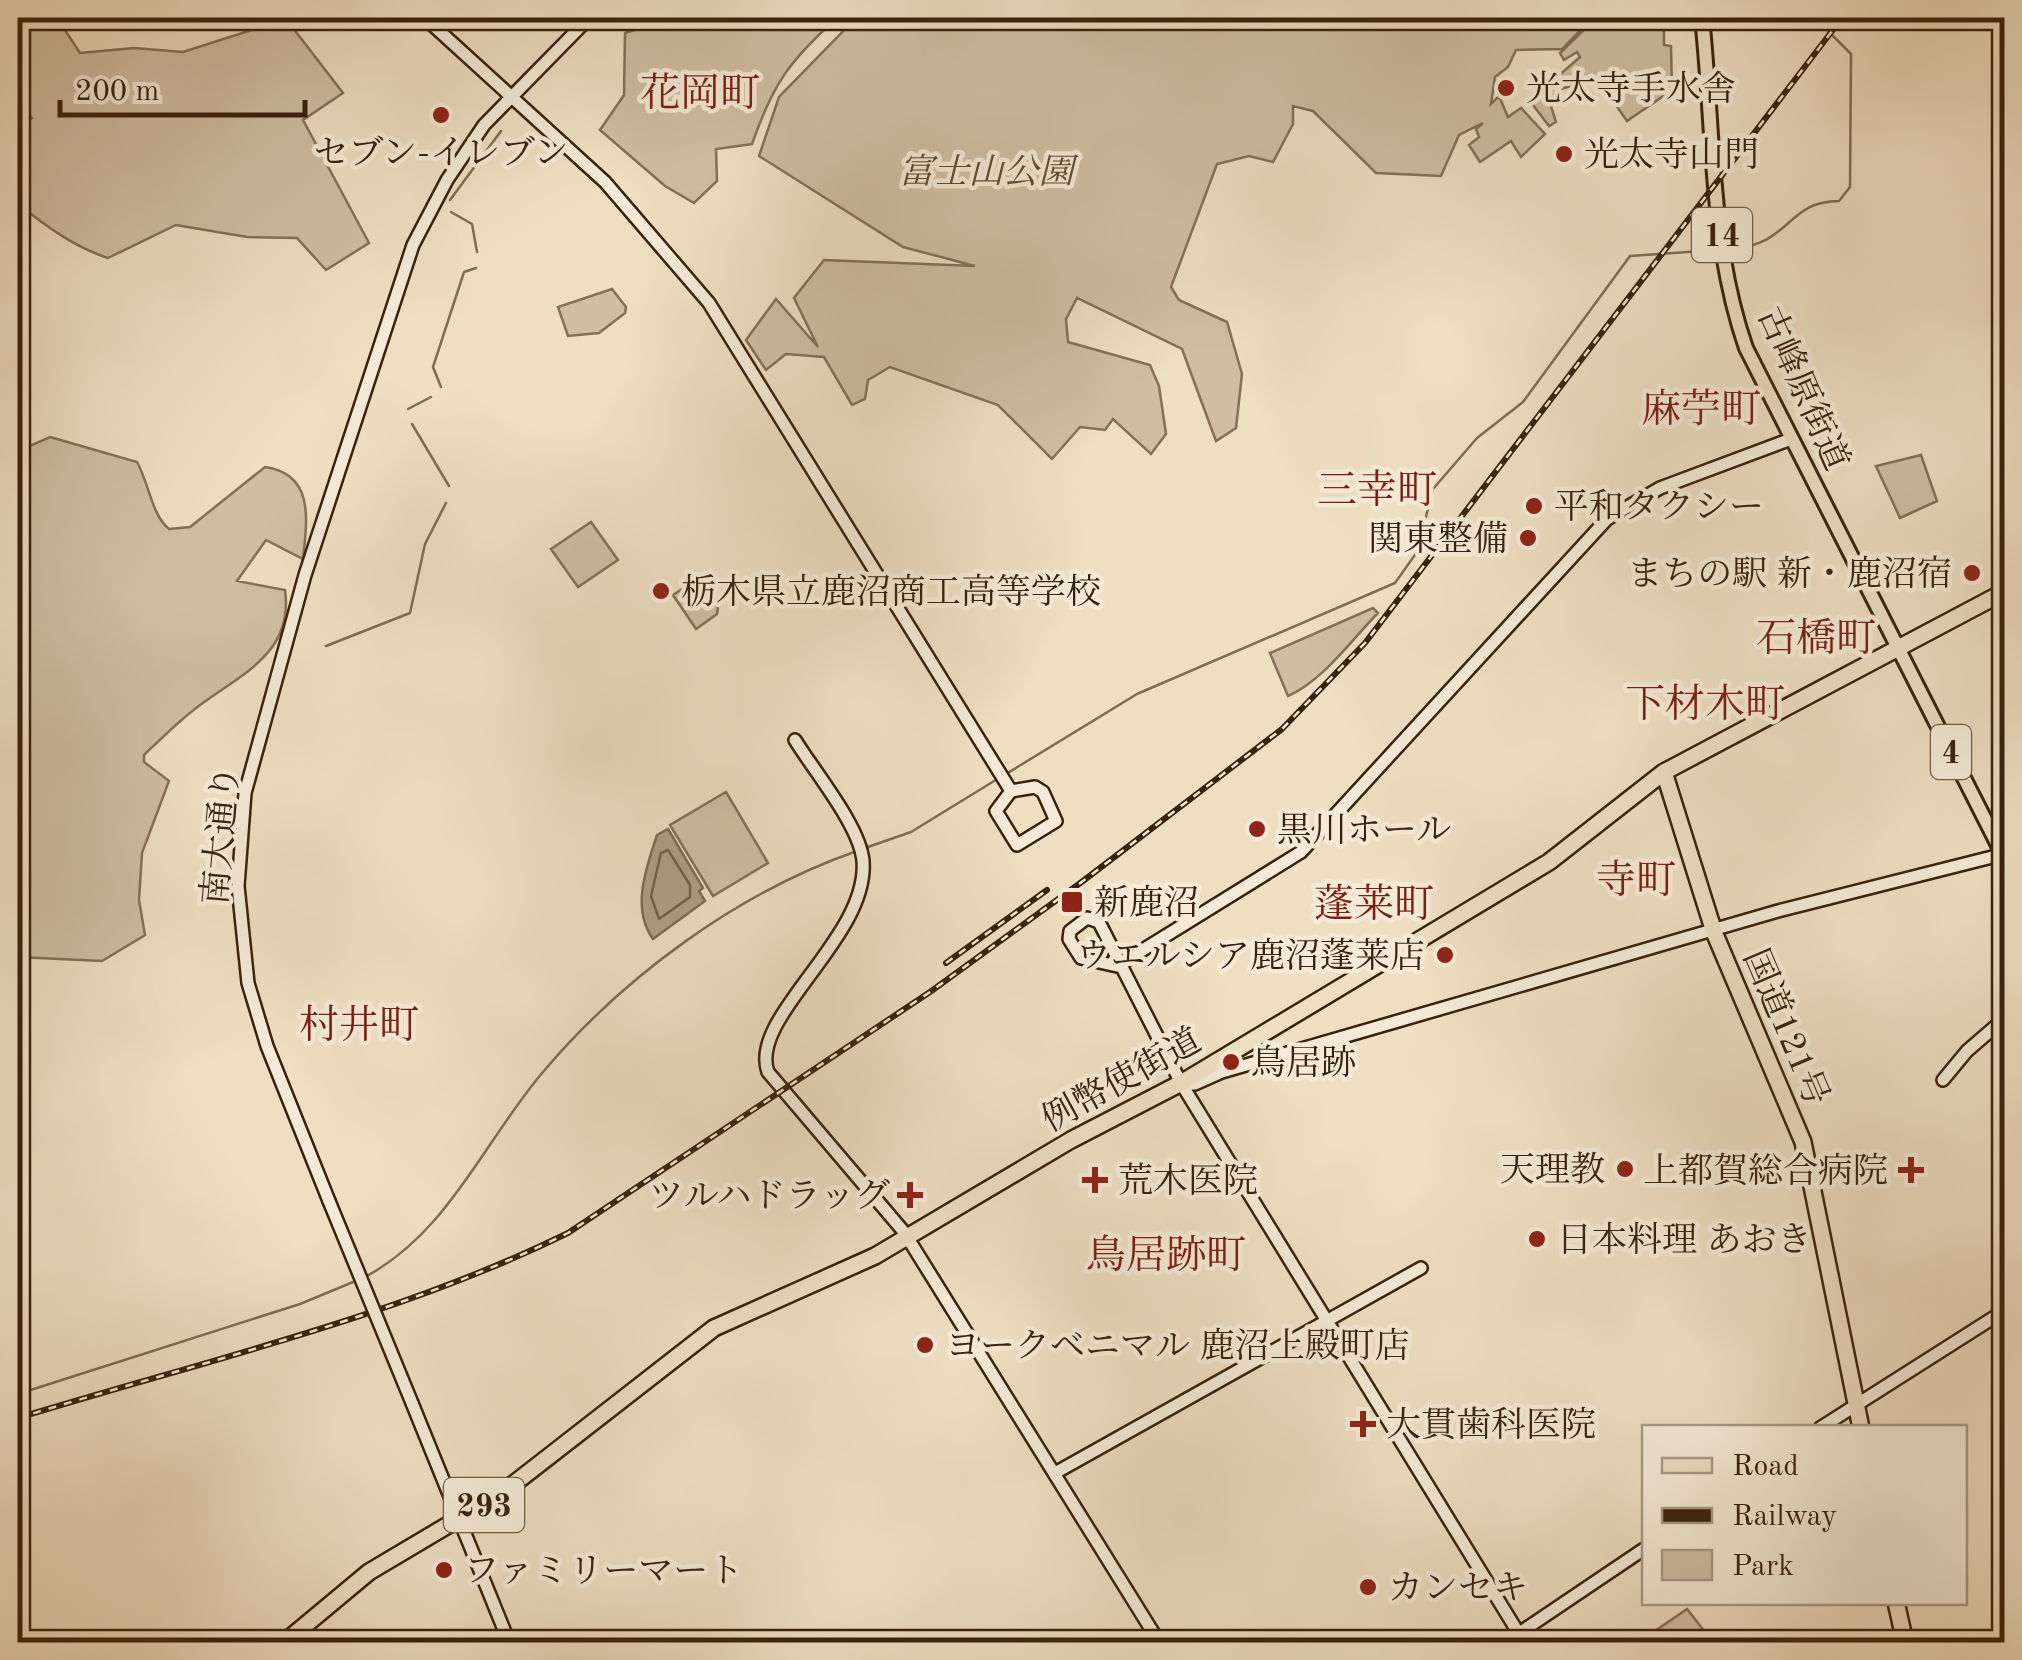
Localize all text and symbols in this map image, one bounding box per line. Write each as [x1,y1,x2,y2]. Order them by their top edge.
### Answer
scale bar [60,55,305,117]
place label: 光太寺手水舎 [1526,70,1736,108]
district label: 花岡町 [640,72,760,116]
text: 200 m [75,77,159,107]
marker: 光太寺手水舎 [1495,77,1517,99]
marker: セブン-イレブン [430,104,452,126]
place label: セブン-イレブン [313,135,569,172]
place label: 光太寺山門 [1584,136,1759,174]
marker: 光太寺山門 [1553,143,1575,165]
park label: 富士山公園 [898,153,1078,191]
road number: 14 [1692,208,1752,262]
street label: 古峰原街道 [1750,301,1856,476]
district label: 麻苧町 [1641,388,1761,432]
district label: 三幸町 [1317,469,1437,513]
place label: 平和タクシー [1554,488,1764,526]
marker: 平和タクシー [1523,495,1545,517]
place label: 関東整備 [1368,520,1508,558]
marker: 関東整備 [1517,527,1539,549]
place label: まちの駅 新・鹿沼宿 [1627,555,1952,593]
marker: まちの駅 新・鹿沼宿 [1961,562,1983,584]
place label: 栃木県立鹿沼商工高等学校 [681,573,1101,611]
marker: 栃木県立鹿沼商工高等学校 [650,580,672,602]
district label: 石橋町 [1756,617,1876,661]
district label: 下材木町 [1625,683,1785,727]
road number: 4 [1931,725,1971,779]
street label: 南大通り [196,764,246,906]
place label: 黒川ホール [1277,812,1451,849]
marker: 黒川ホール [1246,818,1268,840]
district label: 寺町 [1596,859,1676,903]
district label: 蓬莱町 [1314,883,1434,927]
place label: 新鹿沼 [1094,884,1199,922]
marker: 新鹿沼 [1059,889,1085,915]
place label: ウエルシア鹿沼蓬莱店 [1076,937,1425,975]
marker: ウエルシア鹿沼蓬莱店 [1434,944,1456,966]
street label: 国道121号 [1736,944,1836,1111]
district label: 村井町 [299,1004,419,1048]
street label: 例幣使街道 [1036,1021,1207,1139]
place label: 鳥居跡 [1251,1044,1356,1082]
marker: 鳥居跡 [1220,1051,1242,1073]
place label: 天理教 [1500,1151,1605,1189]
place label: 上都賀総合病院 [1643,1152,1888,1190]
marker: 上都賀総合病院 [1898,1157,1924,1183]
marker: 天理教 [1614,1158,1636,1180]
place label: 荒木医院 [1118,1162,1258,1200]
marker: 荒木医院 [1082,1167,1108,1193]
place label: ツルハドラッグ [649,1178,890,1215]
marker: ツルハドラッグ [899,1184,921,1206]
place label: 日本料理 あおき [1557,1221,1812,1259]
marker: 日本料理 あおき [1526,1228,1548,1250]
district label: 鳥居跡町 [1086,1234,1246,1278]
place label: ヨークベニマル 鹿沼上殿町店 [945,1327,1410,1365]
marker: ヨークベニマル 鹿沼上殿町店 [914,1334,936,1356]
place label: 大貫歯科医院 [1386,1406,1596,1444]
marker: 大貫歯科医院 [1350,1411,1376,1437]
legend [1642,1425,1967,1605]
text: Road [1732,1452,1799,1482]
road number: 293 [444,1478,524,1532]
text: Railway [1732,1502,1837,1532]
text: Park [1732,1552,1794,1582]
place label: ファミリーマート [464,1555,743,1590]
marker: ファミリーマート [433,1559,455,1581]
place label: カンセキ [1388,1571,1528,1607]
marker: カンセキ [1357,1576,1379,1598]

